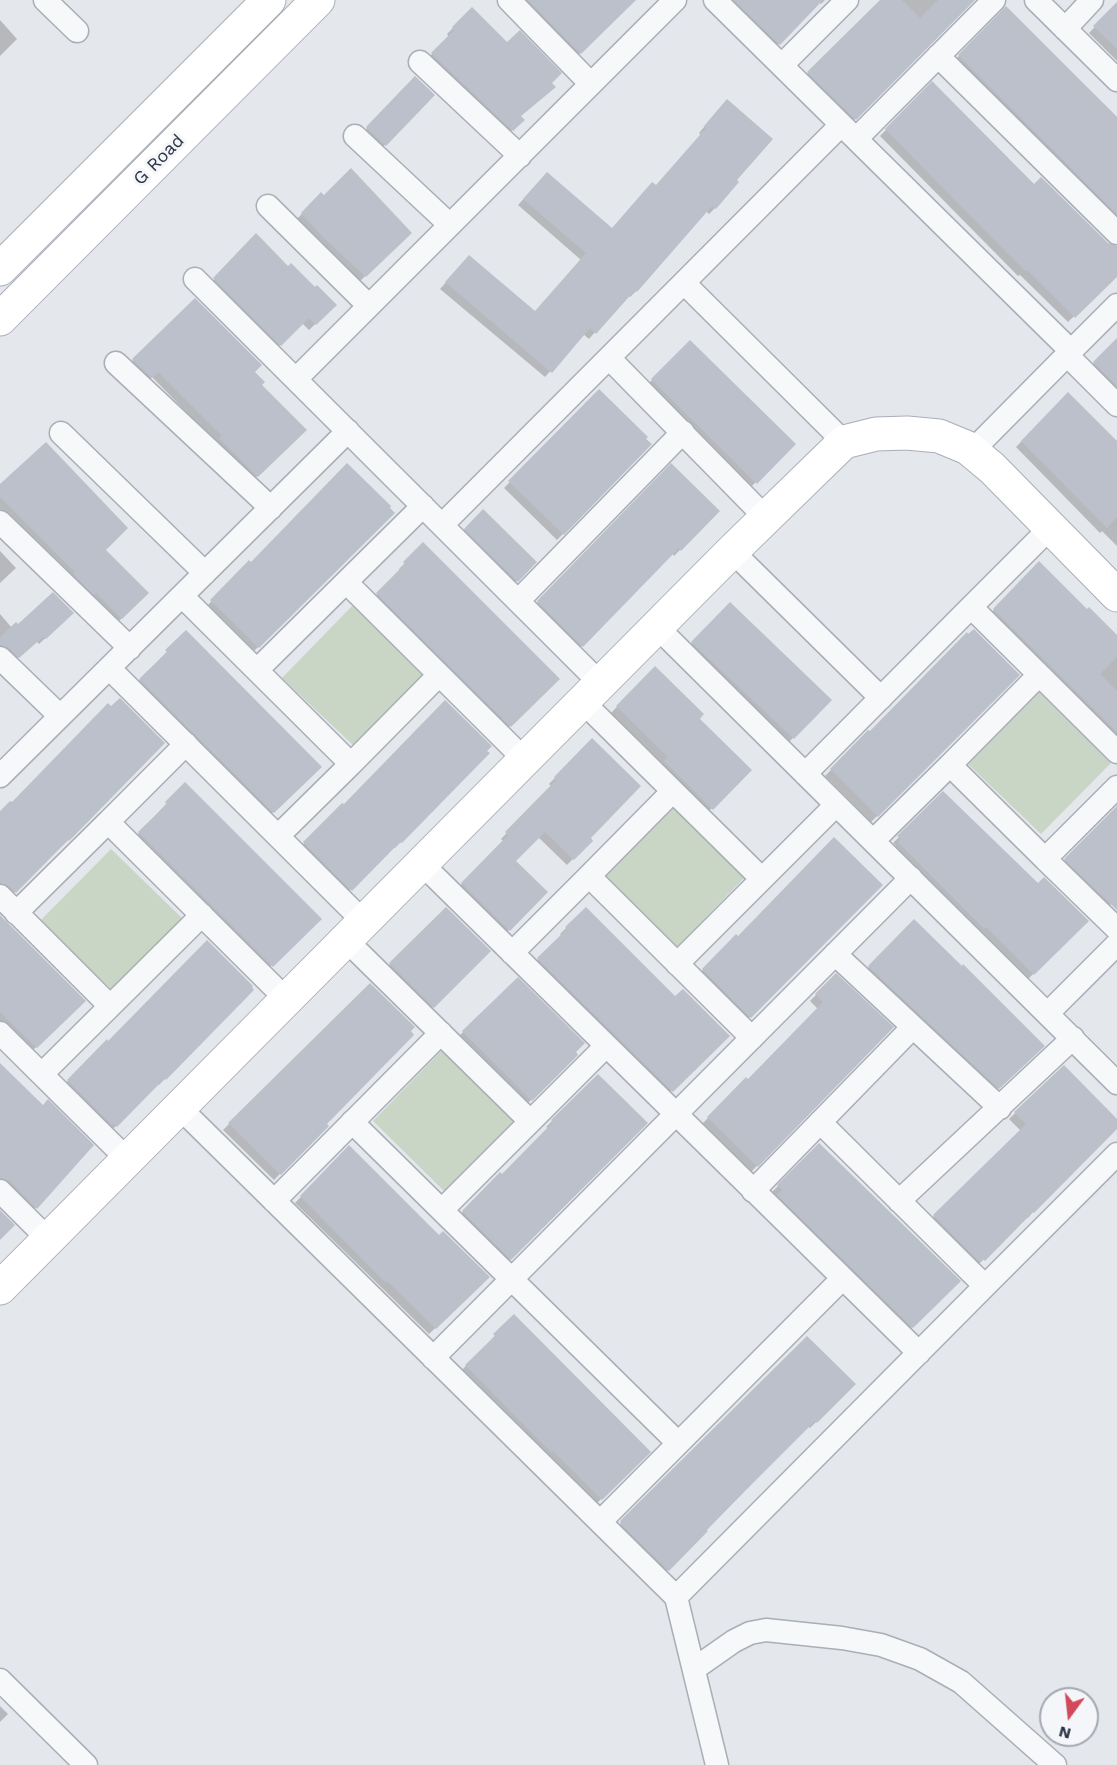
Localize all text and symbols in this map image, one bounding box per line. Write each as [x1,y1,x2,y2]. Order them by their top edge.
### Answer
street label: G Road [129,130,189,190]
north arrow [1039,1687,1099,1747]
text: N [1057,1722,1073,1744]

